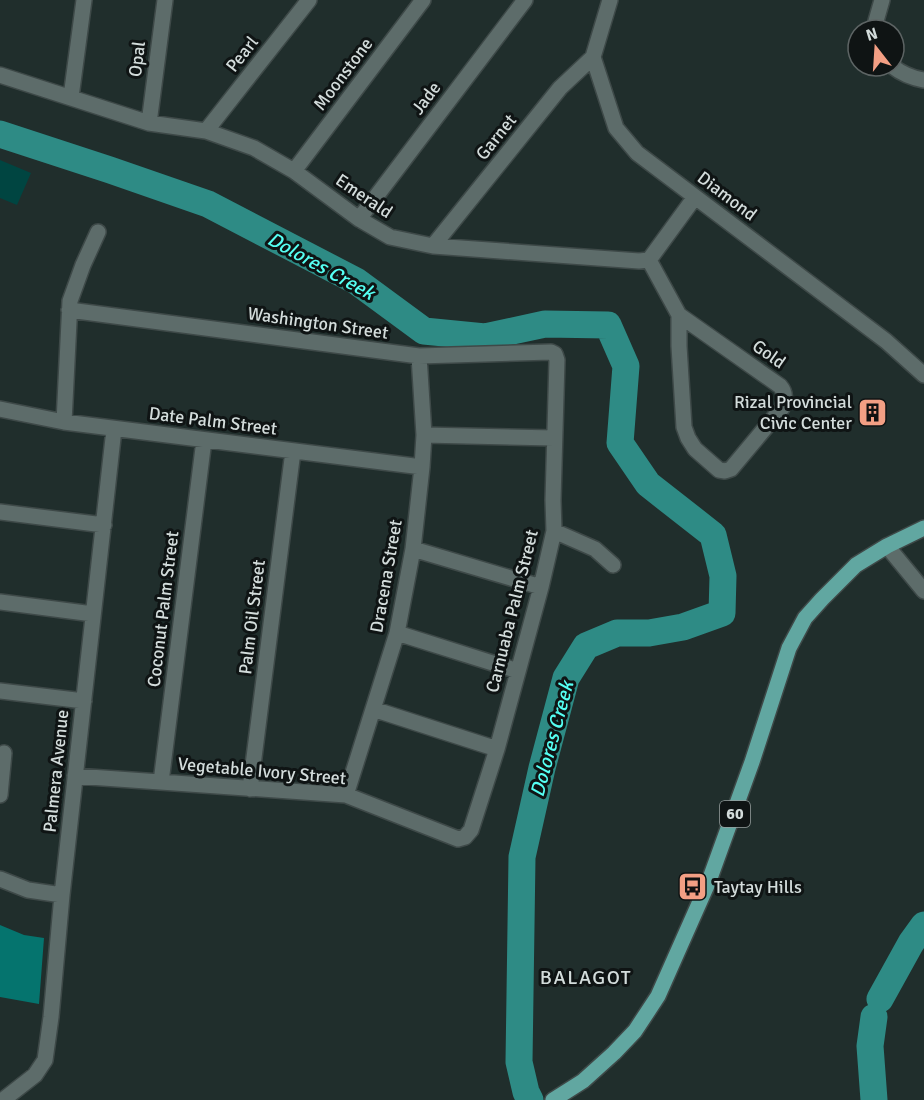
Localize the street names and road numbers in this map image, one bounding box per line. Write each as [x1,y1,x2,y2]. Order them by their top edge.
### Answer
street label: Pearl [221,32,263,76]
street label: Moonstone [309,33,377,115]
street label: Opal [124,40,150,78]
street label: Jade [407,77,445,119]
street label: Garnet [471,110,521,164]
street label: Diamond [693,167,761,225]
street label: Emerald [331,169,397,223]
street label: Washington Street [246,302,390,344]
street label: Gold [748,335,790,373]
street label: Date Palm Street [148,402,278,440]
street label: Dracena Street [365,518,407,634]
street label: Carnuaba Palm Street [481,527,543,695]
street label: Coconut Palm Street [143,530,183,688]
street label: Palm Oil Street [234,558,270,676]
street label: Palmera Avenue [39,708,73,834]
street label: Vegetable Ivory Street [177,753,347,789]
road number: 60 [720,801,750,827]

